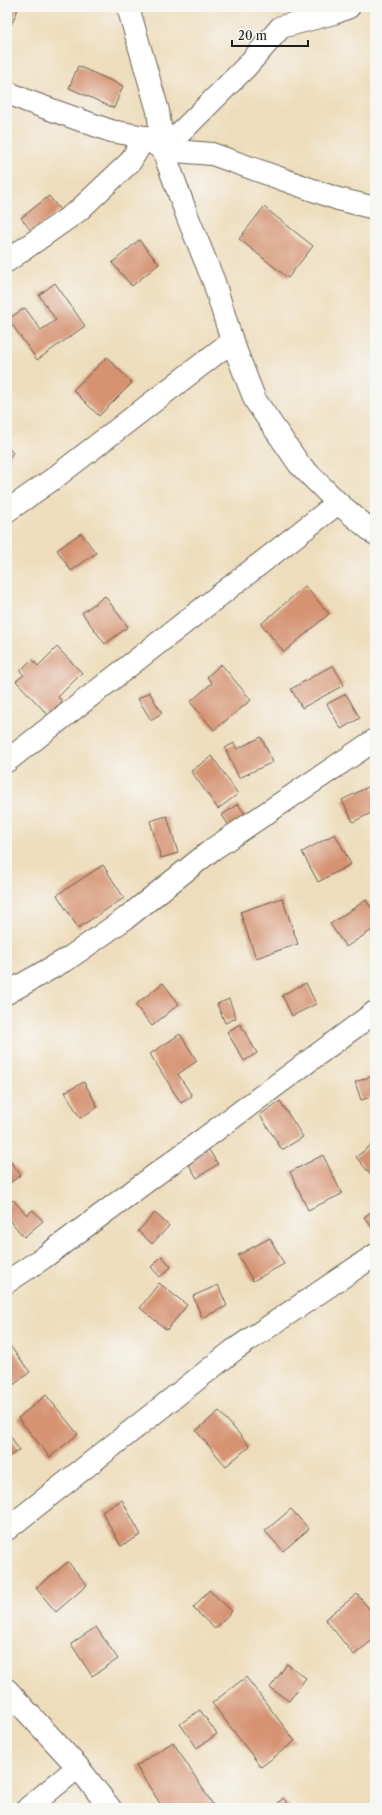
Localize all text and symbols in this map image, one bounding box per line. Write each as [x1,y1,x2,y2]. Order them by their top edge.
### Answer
scale bar [232,22,308,48]
text: 20 m [238,28,267,43]

